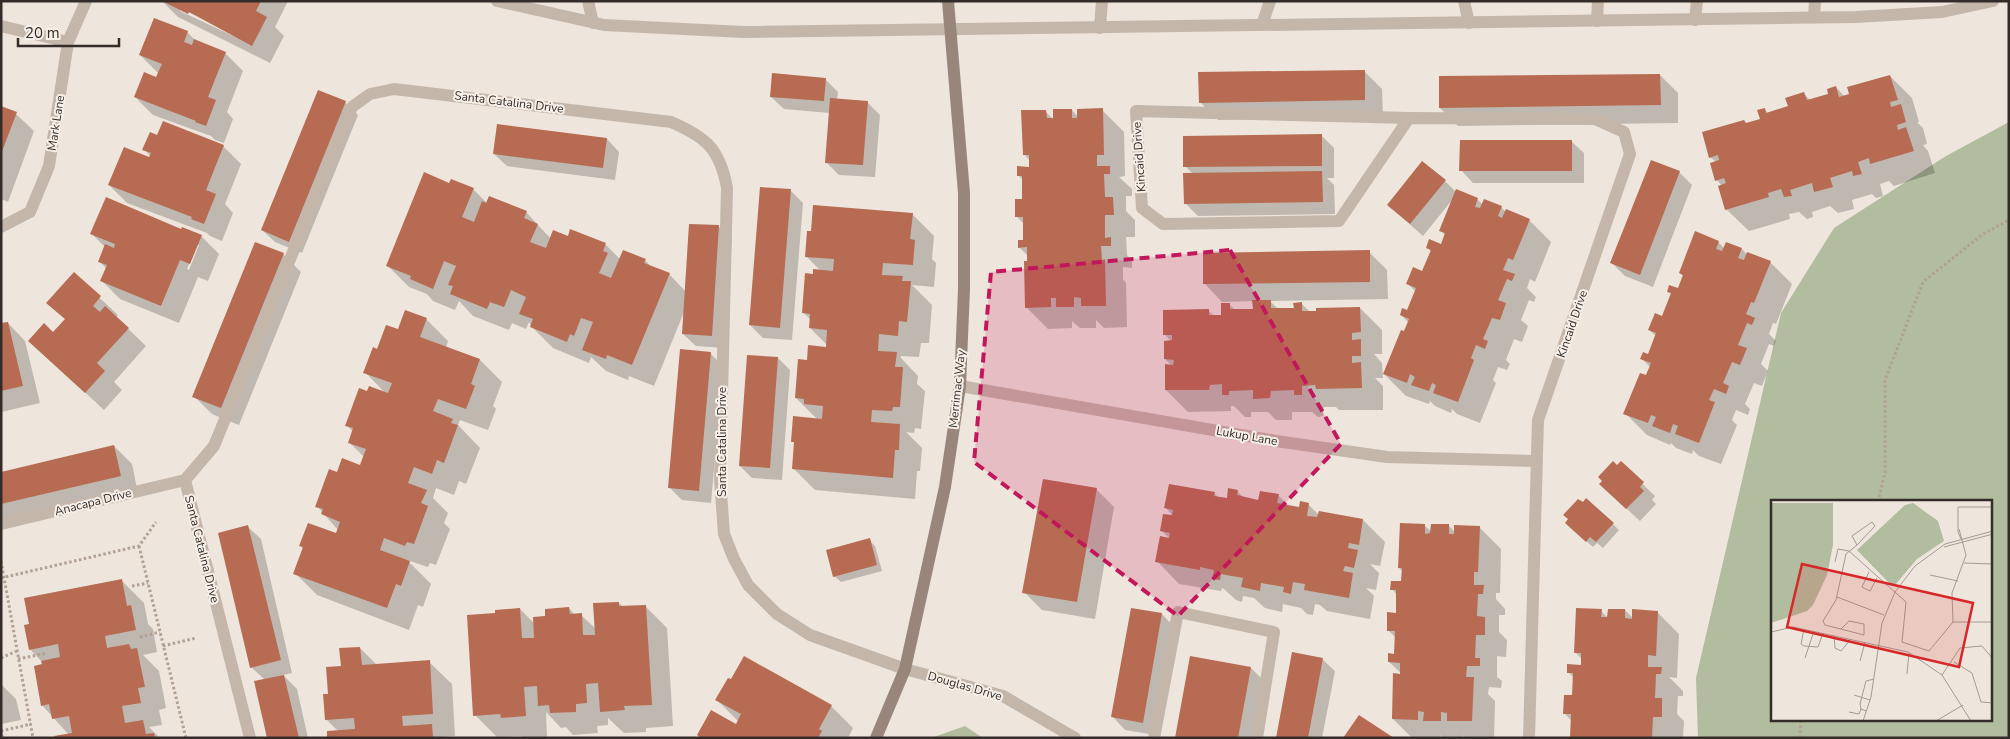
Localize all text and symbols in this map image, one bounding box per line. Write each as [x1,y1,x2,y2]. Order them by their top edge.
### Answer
scale bar [18,15,119,47]
text: 20 m [25,23,60,43]
street label: Santa Catalina Drive [453,87,565,117]
street label: Mark Lane [44,94,68,152]
street label: Kincaid Drive [1129,121,1149,193]
street label: Kincaid Drive [1553,288,1591,360]
street label: Merrimac Way [945,348,969,429]
street label: Santa Catalina Drive [714,387,730,497]
street label: Lukup Lane [1215,423,1279,449]
street label: Anacapa Drive [53,485,133,519]
street label: Santa Catalina Drive [181,494,223,604]
inset map [1771,500,1992,722]
street label: Douglas Drive [926,668,1004,704]

